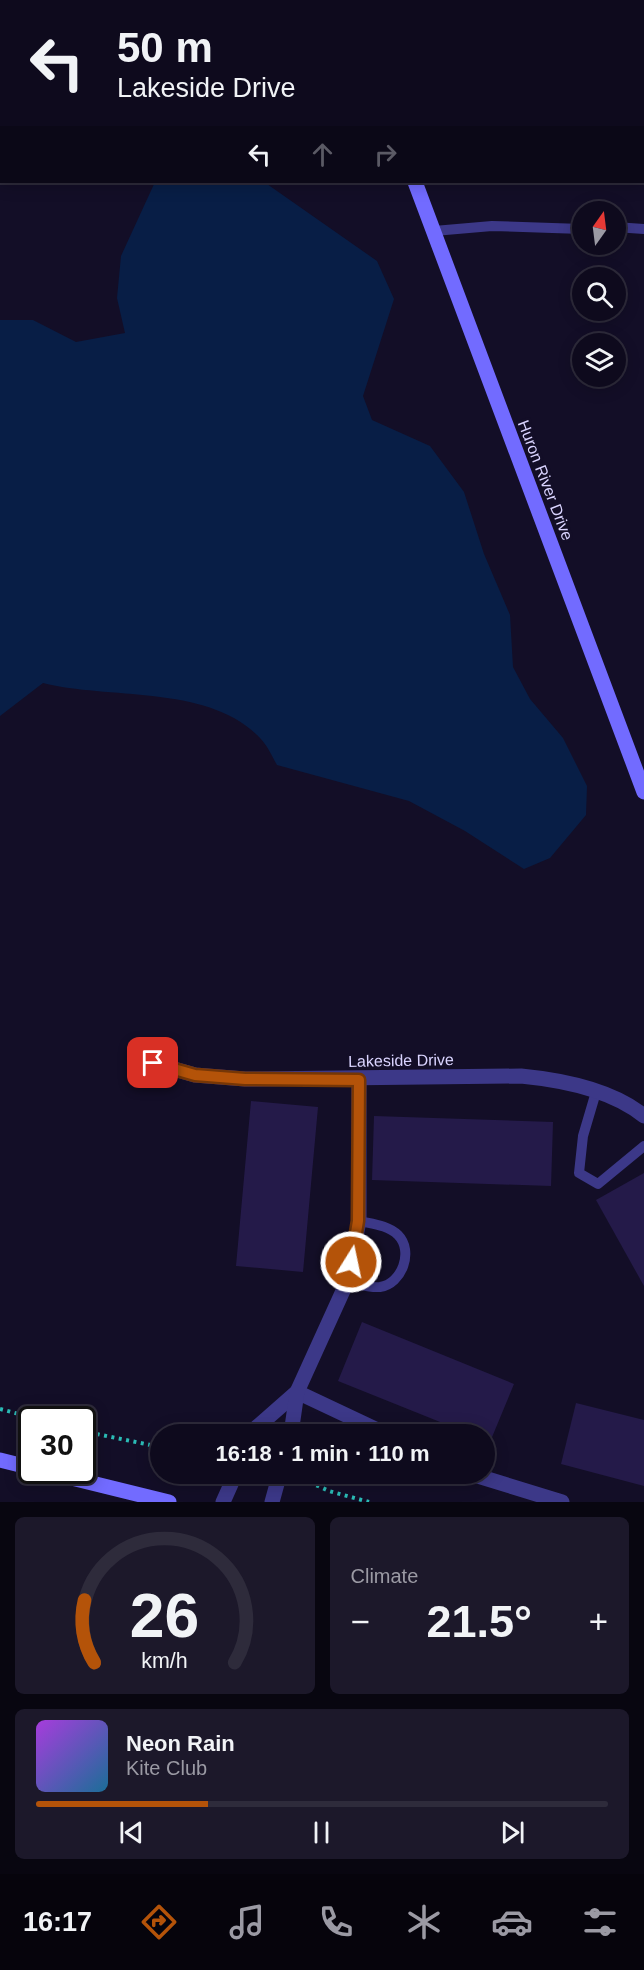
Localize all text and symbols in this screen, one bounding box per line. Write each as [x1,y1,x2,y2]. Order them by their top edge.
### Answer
icon: left [18,24,96,102]
text: 50 m [117,24,213,71]
text: Lakeside Drive [117,73,296,103]
icon: left [243,138,276,171]
icon: ahead [306,138,339,171]
icon: right [369,138,402,171]
north arrow [572,201,626,255]
map controls [572,201,626,387]
button: search [572,267,626,321]
button: layers [572,333,626,387]
street label: Huron River Drive [515,418,576,543]
pin [127,1037,178,1088]
icon: arrive [136,1046,169,1079]
street label: Lakeside Drive [348,1051,454,1070]
position arrow [319,1230,383,1294]
speed limit sign: 30 [18,1406,96,1484]
text: 16:18 · 1 min · 110 m [216,1441,430,1466]
text: Climate [351,1565,418,1587]
text: 26 [130,1581,199,1650]
text: 21.5° [426,1596,532,1647]
text: − [351,1603,370,1640]
text: + [589,1603,608,1640]
text: km/h [142,1649,188,1673]
text: Neon Rain [126,1731,235,1756]
text: Kite Club [126,1757,207,1779]
icon: previous [115,1816,148,1849]
icon: pause [305,1816,338,1849]
icon: next [496,1816,529,1849]
icon: directions [138,1901,180,1943]
icon: music [226,1901,268,1943]
icon: phone [315,1901,357,1943]
icon: climate [403,1901,445,1943]
icon: car [491,1901,533,1943]
icon: filters [579,1901,621,1943]
text: 16:17 [23,1907,92,1937]

